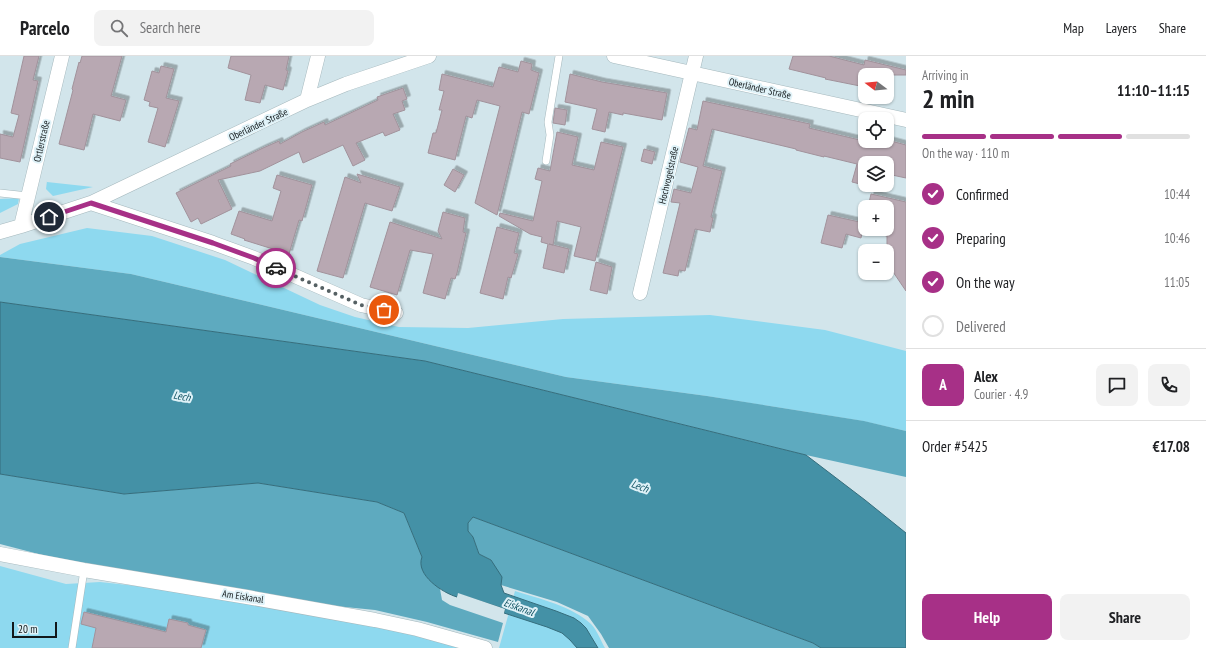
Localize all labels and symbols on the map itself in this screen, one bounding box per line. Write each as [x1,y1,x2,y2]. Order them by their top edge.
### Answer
north arrow [858,68,894,104]
street label: Oberländer Straße [727,75,792,102]
street label: Oberländer Straße [227,105,290,144]
street label: Ortlerstraße [30,119,53,163]
street label: Hochvogelstraße [656,145,681,205]
pin [32,200,66,234]
courier [256,248,296,288]
pin [367,293,401,327]
water label: Lech [172,388,193,405]
water label: Lech [629,476,652,496]
street label: Am Eiskanal [221,587,265,606]
water label: Eiskanal [502,595,537,619]
scale bar [12,620,57,639]

